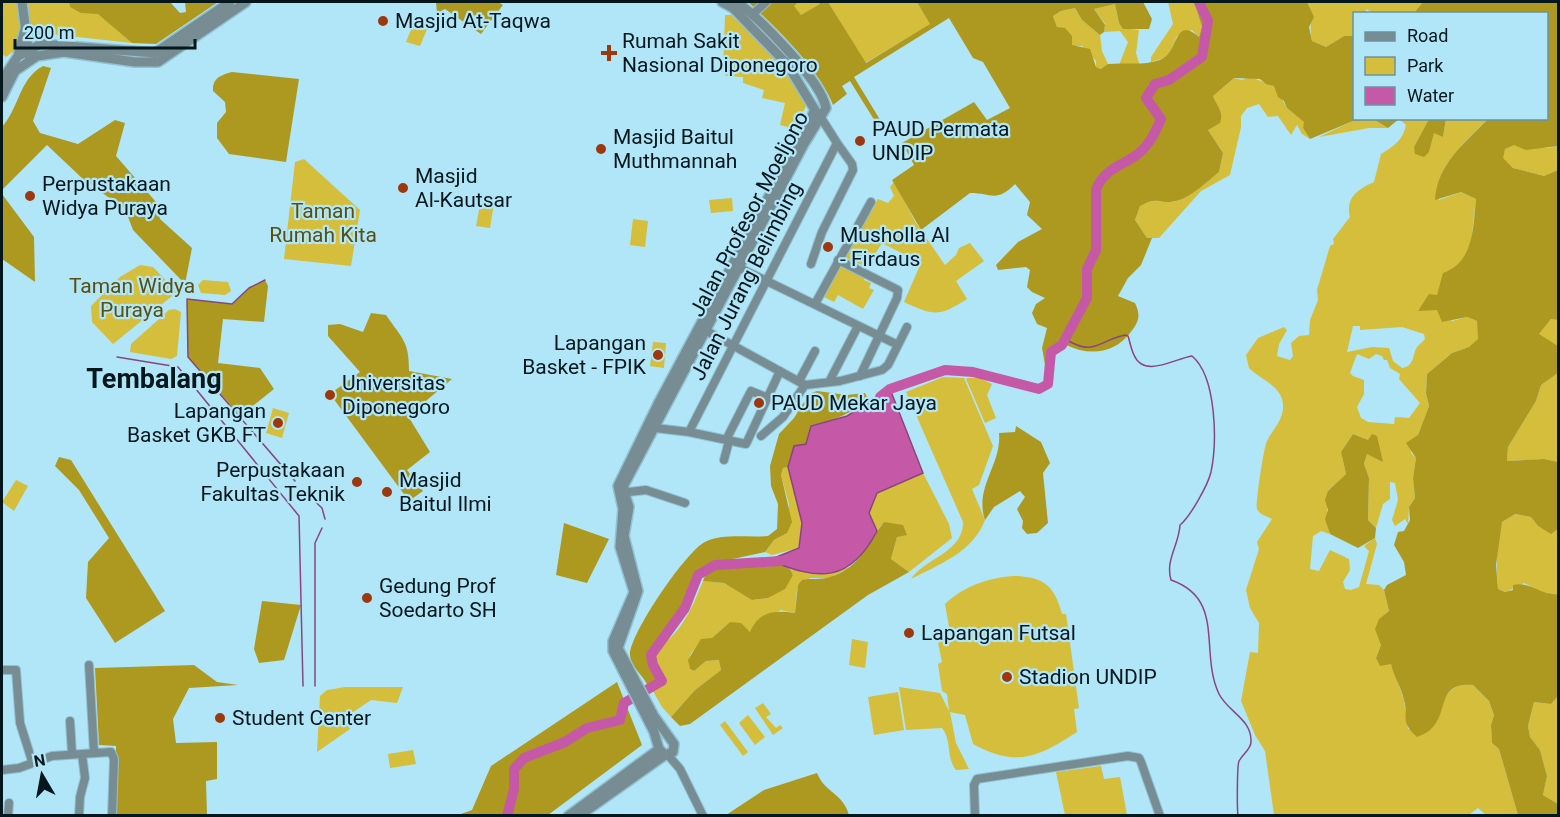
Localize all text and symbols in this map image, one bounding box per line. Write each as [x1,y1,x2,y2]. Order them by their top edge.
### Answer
place label: Masjid At-Taqwa [395,9,551,33]
scale bar [15,12,195,50]
legend [1353,12,1548,120]
marker: Masjid At-Taqwa [376,14,390,28]
text: 200 m [24,22,75,43]
text: Road [1407,25,1448,46]
place label: Rumah Sakit Nasional Diponegoro [622,29,818,77]
marker: Rumah Sakit Nasional Diponegoro [600,44,618,62]
text: Park [1407,55,1444,76]
text: Water [1407,85,1454,106]
street label: Jalan Profesor Moeljono [685,107,813,321]
place label: PAUD Permata UNDIP [872,117,1009,165]
place label: Masjid Baitul Muthmannah [613,125,737,173]
marker: PAUD Permata UNDIP [853,134,867,148]
marker: Masjid Baitul Muthmannah [594,142,608,156]
place label: Masjid Al-Kautsar [415,164,512,212]
place label: Perpustakaan Widya Puraya [42,172,171,220]
street label: Jalan Jurang Belimbing [686,178,806,384]
marker: Masjid Al-Kautsar [396,181,410,195]
marker: Perpustakaan Widya Puraya [23,189,37,203]
park label: Taman Rumah Kita [269,199,377,247]
place label: Musholla Al - Firdaus [840,223,950,271]
marker: Musholla Al - Firdaus [821,240,835,254]
park label: Taman Widya Puraya [69,274,195,322]
place label: Lapangan Basket - FPIK [522,331,647,379]
marker: Lapangan Basket - FPIK [651,348,665,362]
district label: Tembalang [86,363,222,395]
place label: Universitas Diponegoro [342,371,450,419]
marker: Universitas Diponegoro [323,388,337,402]
place label: PAUD Mekar Jaya [771,391,937,415]
marker: PAUD Mekar Jaya [752,396,766,410]
place label: Lapangan Basket GKB FT [127,399,266,447]
marker: Lapangan Basket GKB FT [271,416,285,430]
place label: Perpustakaan Fakultas Teknik [200,458,345,506]
place label: Masjid Baitul Ilmi [399,468,492,516]
marker: Perpustakaan Fakultas Teknik [350,475,364,489]
marker: Masjid Baitul Ilmi [380,485,394,499]
place label: Gedung Prof Soedarto SH [379,574,497,622]
marker: Gedung Prof Soedarto SH [360,591,374,605]
place label: Lapangan Futsal [921,621,1076,645]
marker: Lapangan Futsal [902,626,916,640]
place label: Stadion UNDIP [1019,665,1157,689]
marker: Stadion UNDIP [1000,670,1014,684]
place label: Student Center [232,706,371,730]
marker: Student Center [213,711,227,725]
north arrow [12,745,72,805]
text: N [32,750,47,771]

